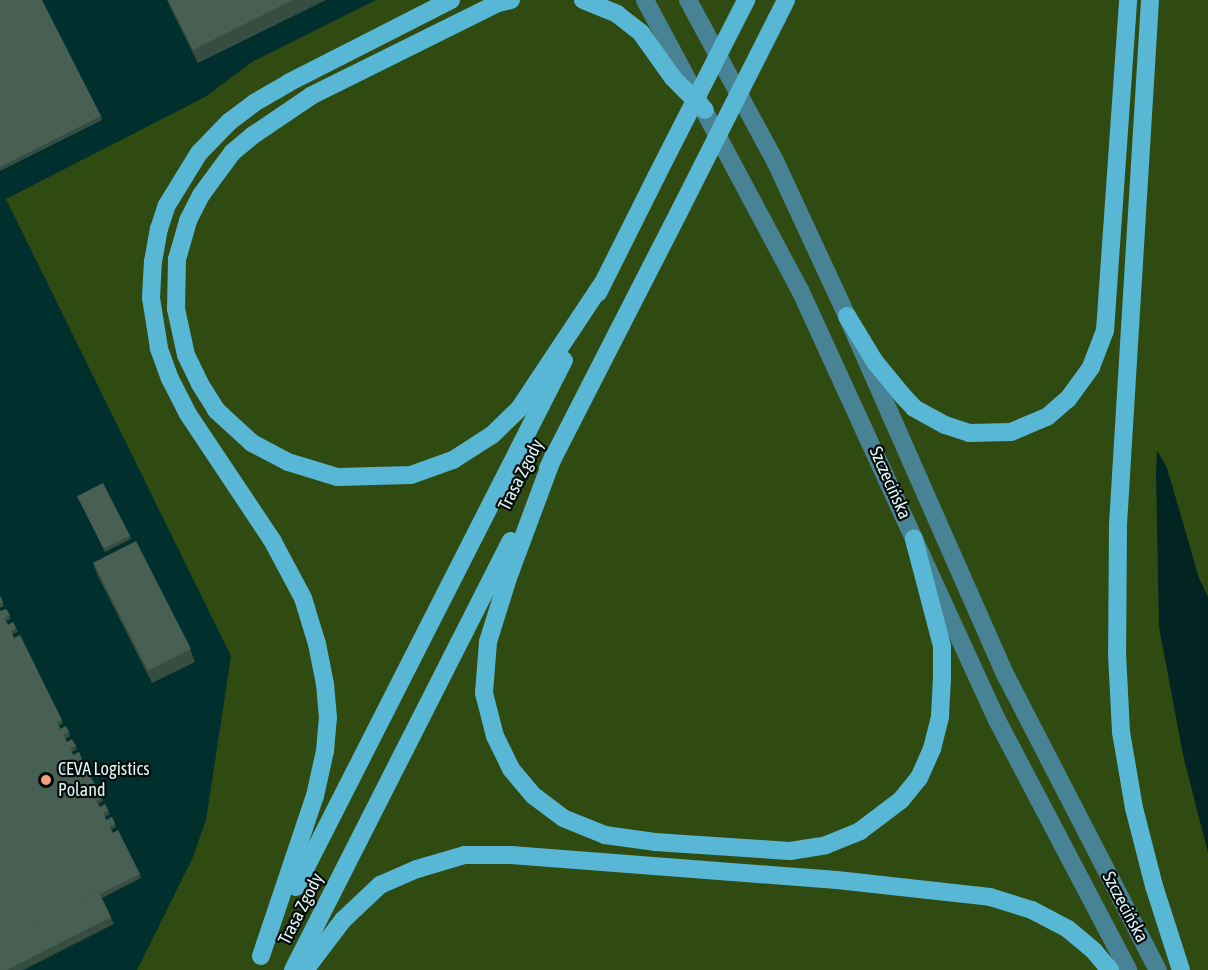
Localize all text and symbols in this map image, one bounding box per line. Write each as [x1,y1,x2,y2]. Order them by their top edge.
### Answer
street label: Trasa Zgody [494,436,548,514]
street label: Szczecińska [864,443,916,523]
place label: CEVA Logistics Poland [58,759,150,802]
marker: CEVA Logistics Poland [39,773,53,787]
street label: Szczecińska [1097,868,1153,946]
street label: Trasa Zgody [274,870,328,948]

